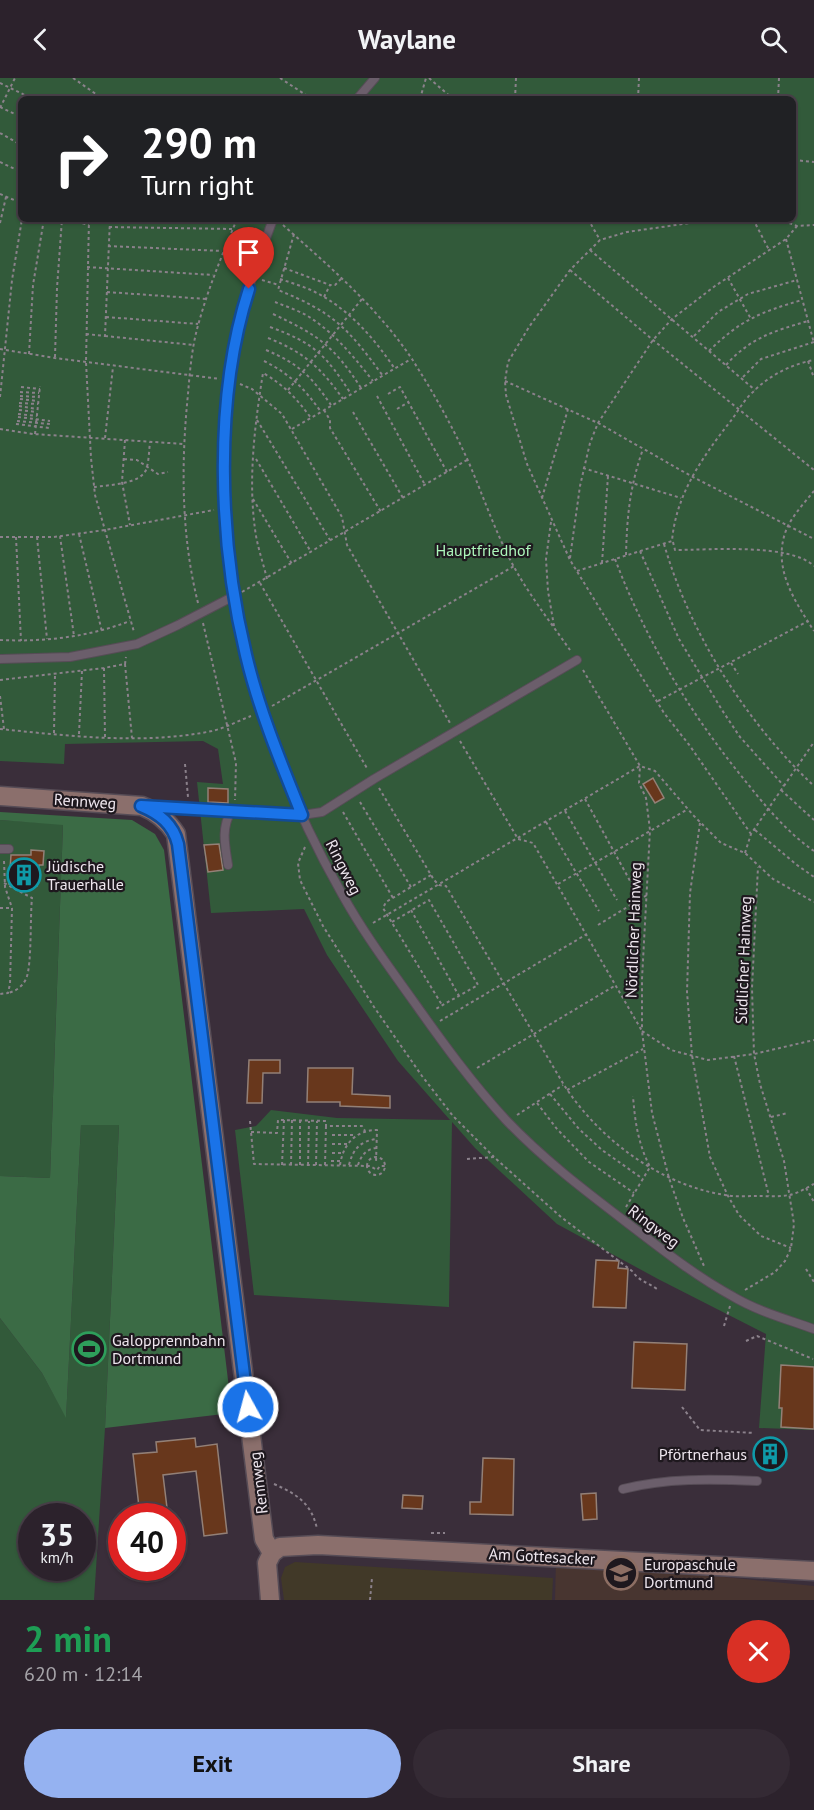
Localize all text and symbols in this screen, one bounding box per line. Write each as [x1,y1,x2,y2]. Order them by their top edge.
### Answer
text: Waylane [358,22,456,56]
icon: back [24,23,57,56]
icon: search [757,23,790,56]
text: 290 m [141,115,257,170]
icon: right [42,120,120,198]
text: Turn right [141,168,254,202]
pin [223,227,274,289]
icon: arrive [232,236,265,269]
park label: Hauptfriedhof [435,540,531,560]
street label: Rennweg [53,789,117,813]
street label: Ringweg [322,836,366,898]
place label: Jüdische Trauerhalle [46,856,124,894]
building icon: Jüdische Trauerhalle [6,857,42,893]
street label: Nördlicher Hainweg [621,862,645,998]
street label: Südlicher Hainweg [731,896,755,1024]
street label: Ringweg [624,1200,684,1252]
place label: Galopprennbahn Dortmund [112,1330,225,1368]
sports icon: Galopprennbahn Dortmund [71,1331,107,1367]
position arrow [216,1375,280,1439]
building icon: Pförtnerhaus [752,1436,788,1472]
place label: Pförtnerhaus [659,1444,747,1464]
street label: Rennweg [244,1451,272,1515]
speed limit sign: 40 [108,1503,186,1581]
text: 35 [40,1515,74,1554]
street label: Am Gottesacker [488,1543,596,1569]
text: km/h [41,1548,73,1567]
place label: Europaschule Dortmund [644,1554,736,1592]
school or university icon: Europaschule Dortmund [603,1555,639,1591]
text: 2 min [24,1615,112,1662]
button: close [727,1620,790,1683]
text: 620 m · 12:14 [24,1661,142,1687]
button: Exit [24,1729,401,1798]
button: Share [413,1729,790,1798]

